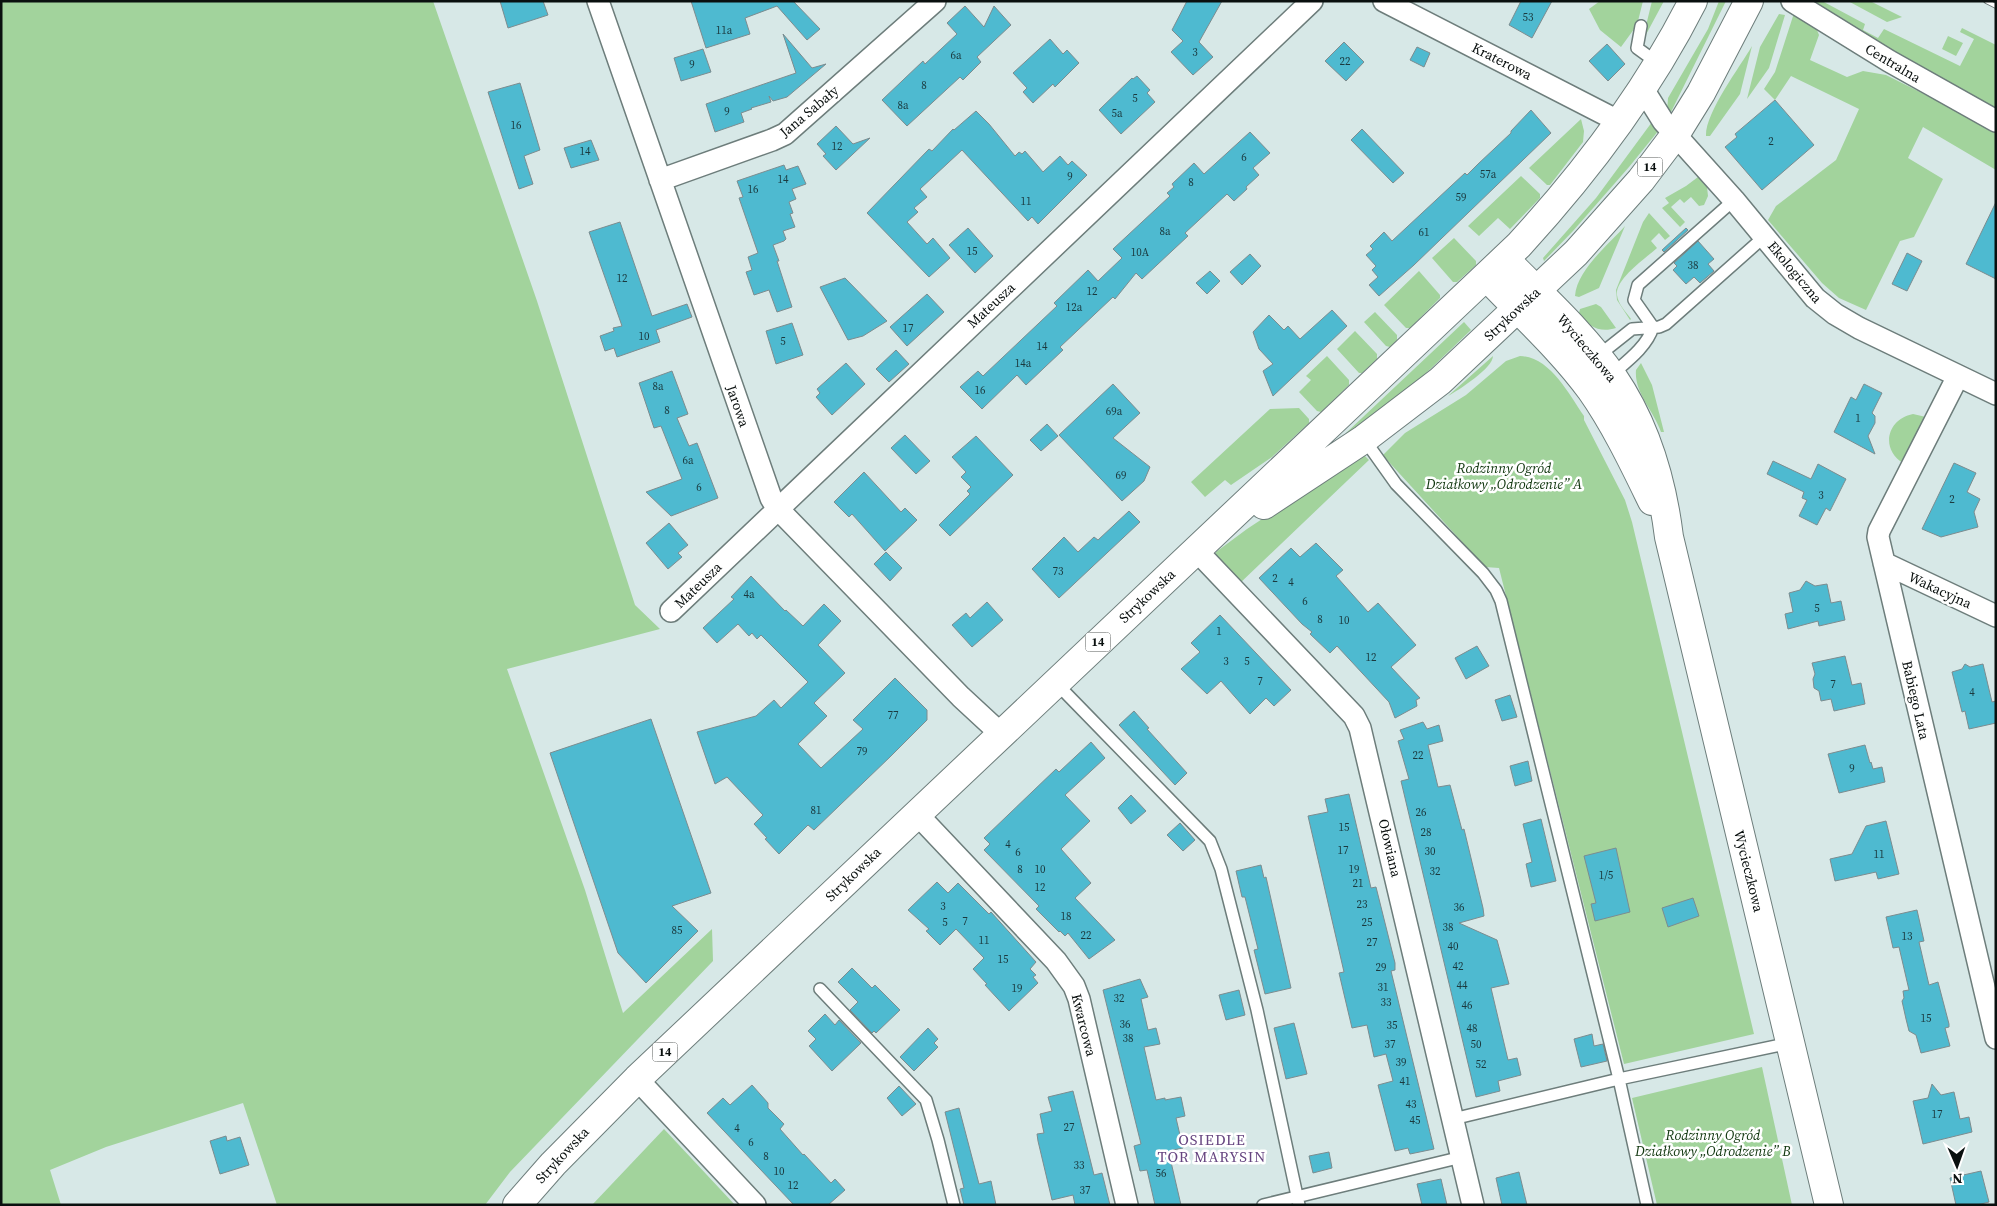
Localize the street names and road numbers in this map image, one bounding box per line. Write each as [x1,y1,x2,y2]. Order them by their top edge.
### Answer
street label: Kraterowa [1469,37,1536,85]
street label: Centralna [1861,39,1925,88]
street label: Jana Sabały [774,80,843,142]
road number: 14 [1638,158,1662,176]
street label: Ekologiczna [1763,237,1827,308]
street label: Mateusza [963,277,1020,332]
street label: Strykowska [1479,282,1545,345]
street label: Wycieczkowa [1552,309,1622,387]
street label: Jarowa [721,381,755,430]
street label: Mateusza [670,557,727,613]
street label: Strykowska [1114,564,1180,627]
street label: Wakacyjna [1905,567,1976,614]
road number: 14 [1086,632,1110,652]
street label: Babiego Lata [1897,659,1935,742]
street label: Ołowiana [1374,817,1407,880]
street label: Wycieczkowa [1729,828,1769,915]
street label: Strykowska [821,842,886,906]
street label: Kwarcowa [1067,992,1102,1059]
road number: 14 [652,1042,678,1062]
street label: Strykowska [531,1122,594,1188]

